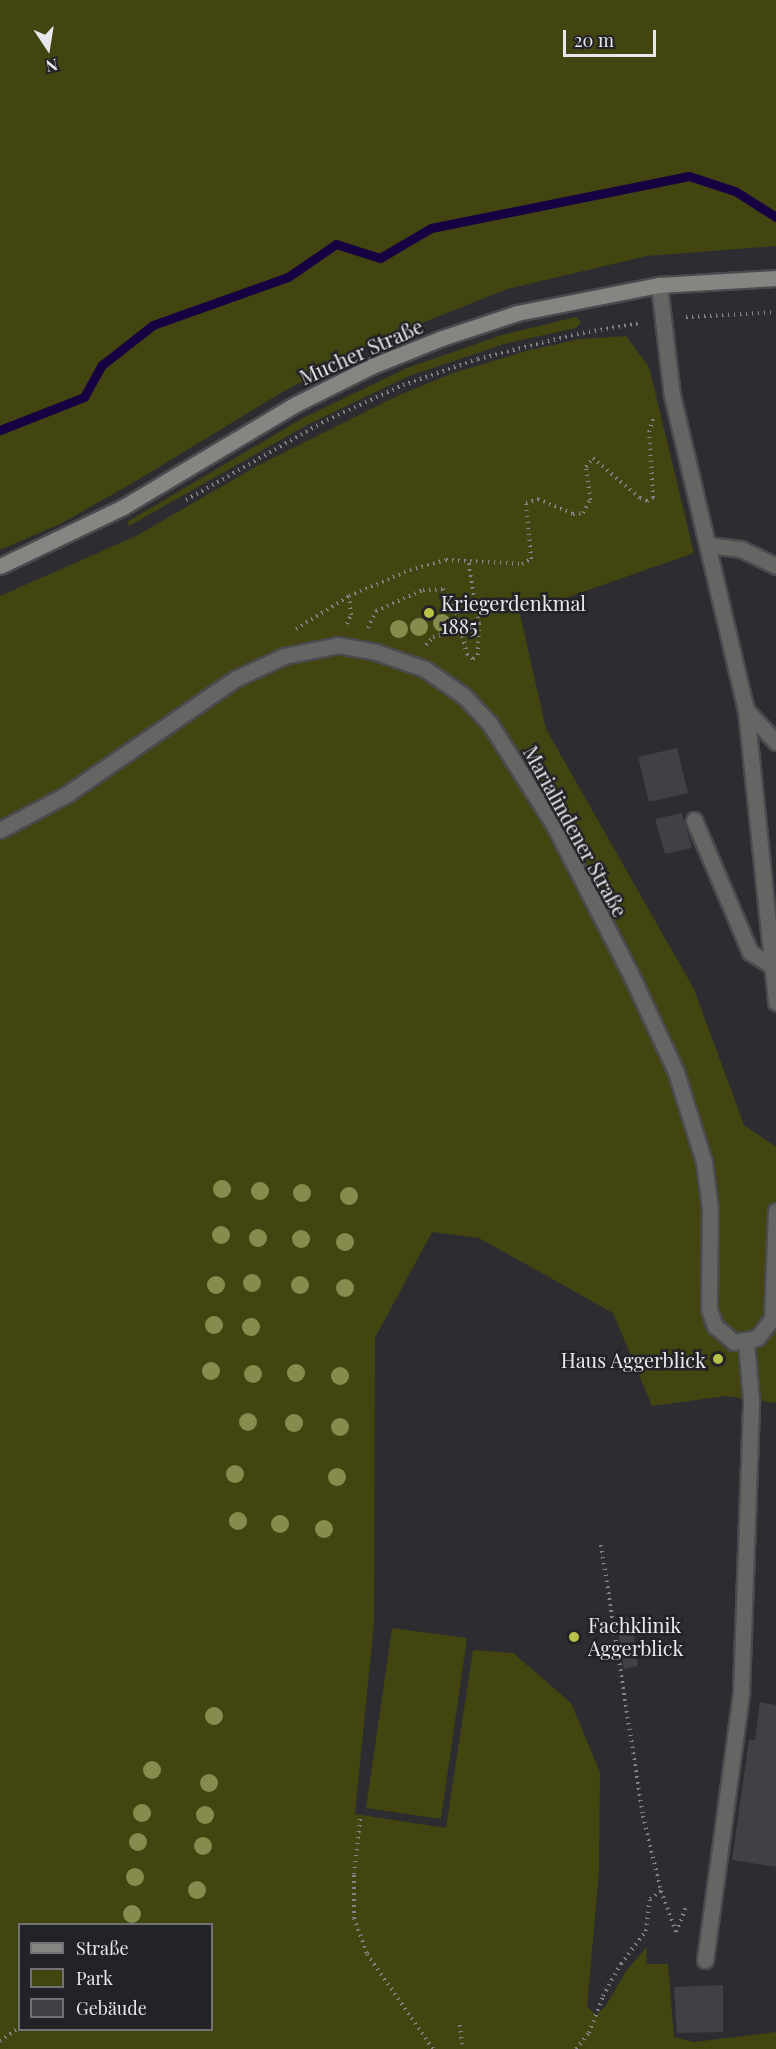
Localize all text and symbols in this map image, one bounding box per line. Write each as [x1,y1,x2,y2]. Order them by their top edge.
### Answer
north arrow [18,18,78,78]
scale bar [566,18,659,56]
text: 20 m [574,28,614,52]
text: N [44,55,60,78]
street label: Mucher Straße [295,313,427,389]
place label: Kriegerdenkmal 1885 [441,590,586,637]
marker: Kriegerdenkmal 1885 [422,606,436,620]
street label: Marialindener Straße [519,741,633,921]
place label: Haus Aggerblick [560,1347,706,1371]
marker: Haus Aggerblick [711,1352,725,1366]
place label: Fachklinik Aggerblick [588,1613,683,1660]
marker: Fachklinik Aggerblick [565,1628,583,1646]
legend [18,1923,213,2031]
text: Straße [76,1936,129,1960]
text: Park [76,1966,113,1990]
text: Gebäude [76,1996,147,2020]

